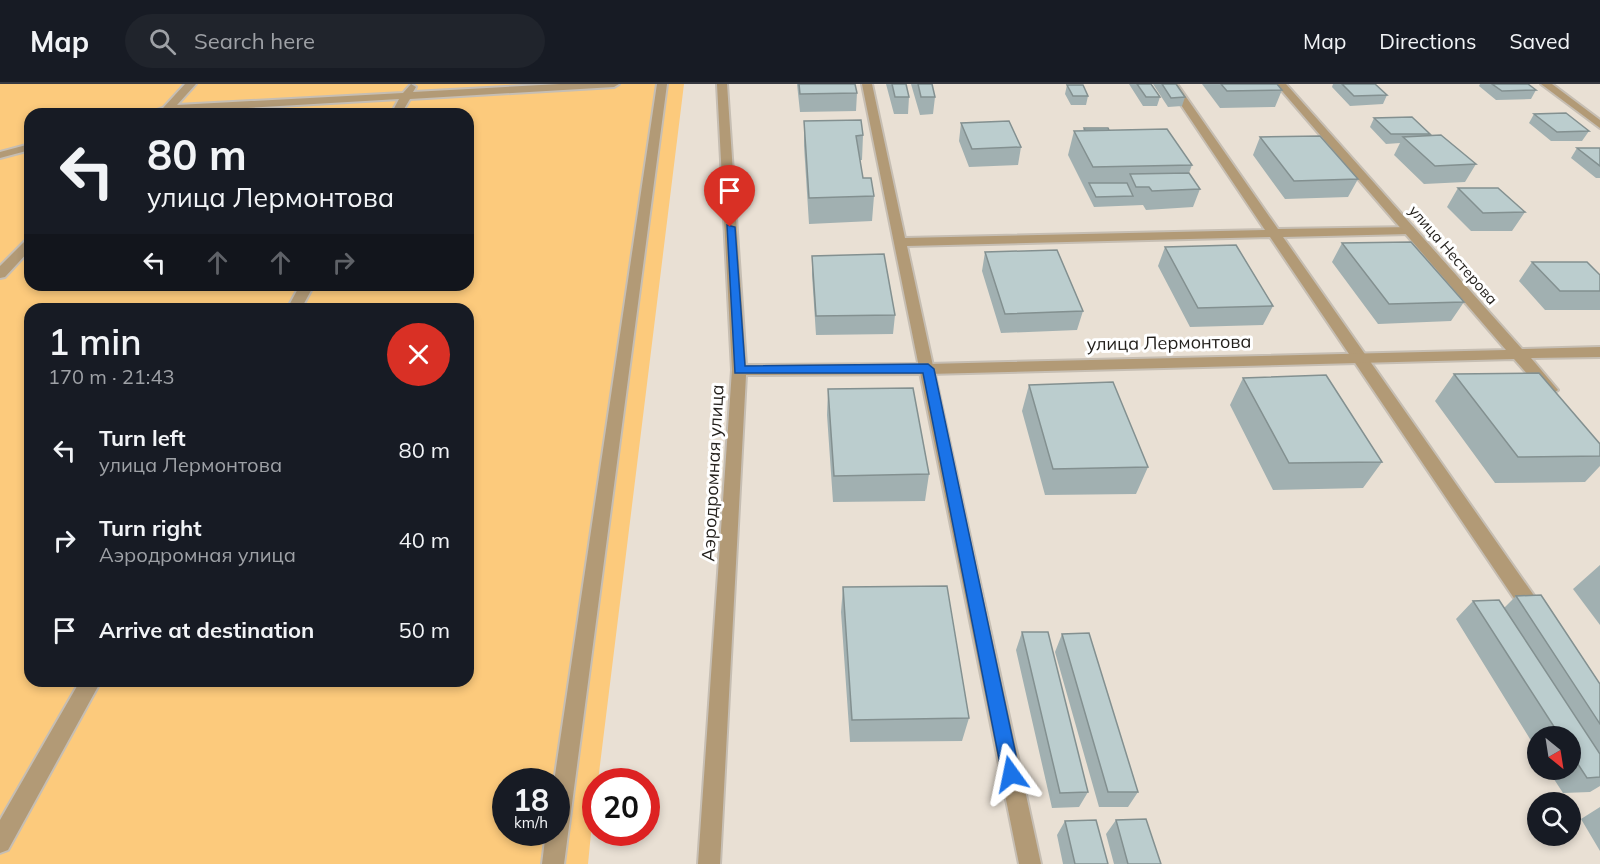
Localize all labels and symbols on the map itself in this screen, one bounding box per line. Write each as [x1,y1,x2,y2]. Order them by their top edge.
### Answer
pin [704,165,755,227]
street label: улица Нестерова [1405,201,1502,308]
street label: улица Лермонтова [1086,330,1252,355]
street label: Аэродромная улица [696,384,729,562]
north arrow [1527,726,1581,780]
position arrow [979,742,1043,806]
speed limit sign: 20 [582,768,660,846]

